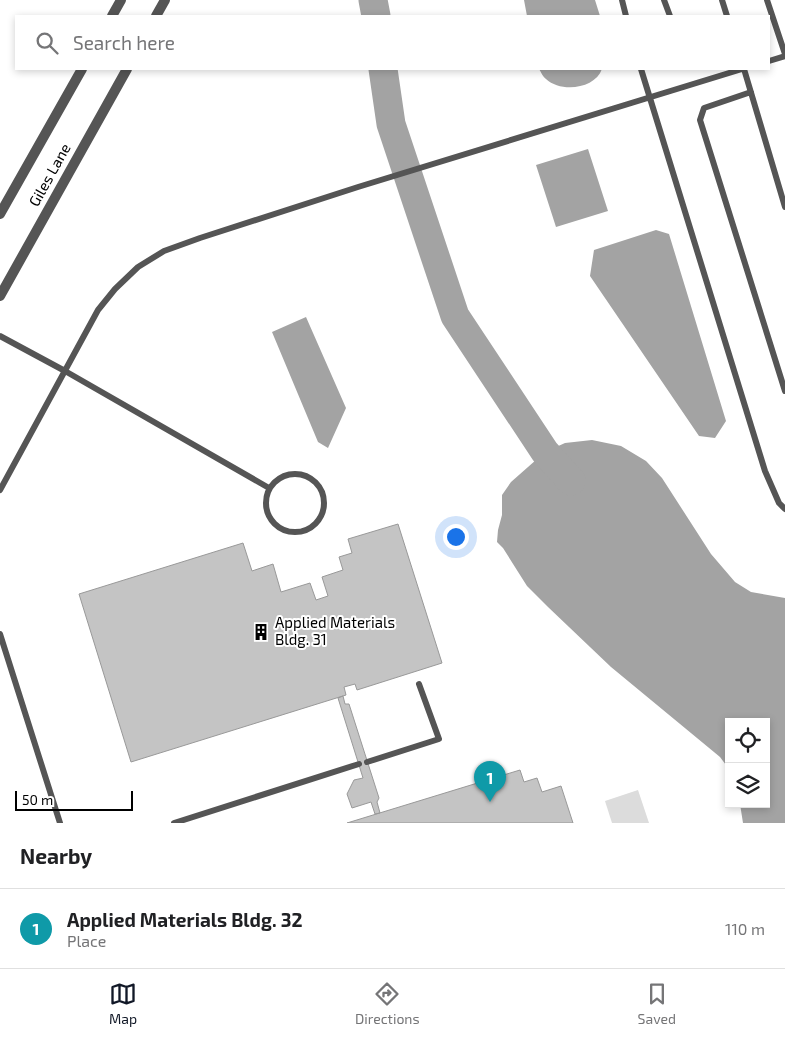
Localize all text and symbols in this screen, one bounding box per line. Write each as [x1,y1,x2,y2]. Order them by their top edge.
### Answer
search box [15,15,770,70]
icon: search [33,29,61,57]
text: Search here [73,31,175,54]
street label: Giles Lane [24,140,74,209]
your location [443,524,469,550]
place label: Applied Materials Bldg. 31 [275,613,395,648]
building icon: Applied Materials Bldg. 31 [251,622,271,642]
map controls [725,718,770,808]
button: locate [725,718,770,763]
pin: 1 [474,761,506,802]
button: layers [725,763,770,808]
scale bar [15,788,132,811]
text: 50 m [22,791,53,808]
text: Nearby [20,843,92,868]
text: Applied Materials Bldg. 32 [67,908,303,931]
text: 1 [33,919,39,938]
text: 110 m [725,919,765,938]
text: Place [67,931,106,950]
tab: Map [109,980,137,1027]
tab: Directions [355,980,420,1027]
tab: Saved [638,980,676,1027]

